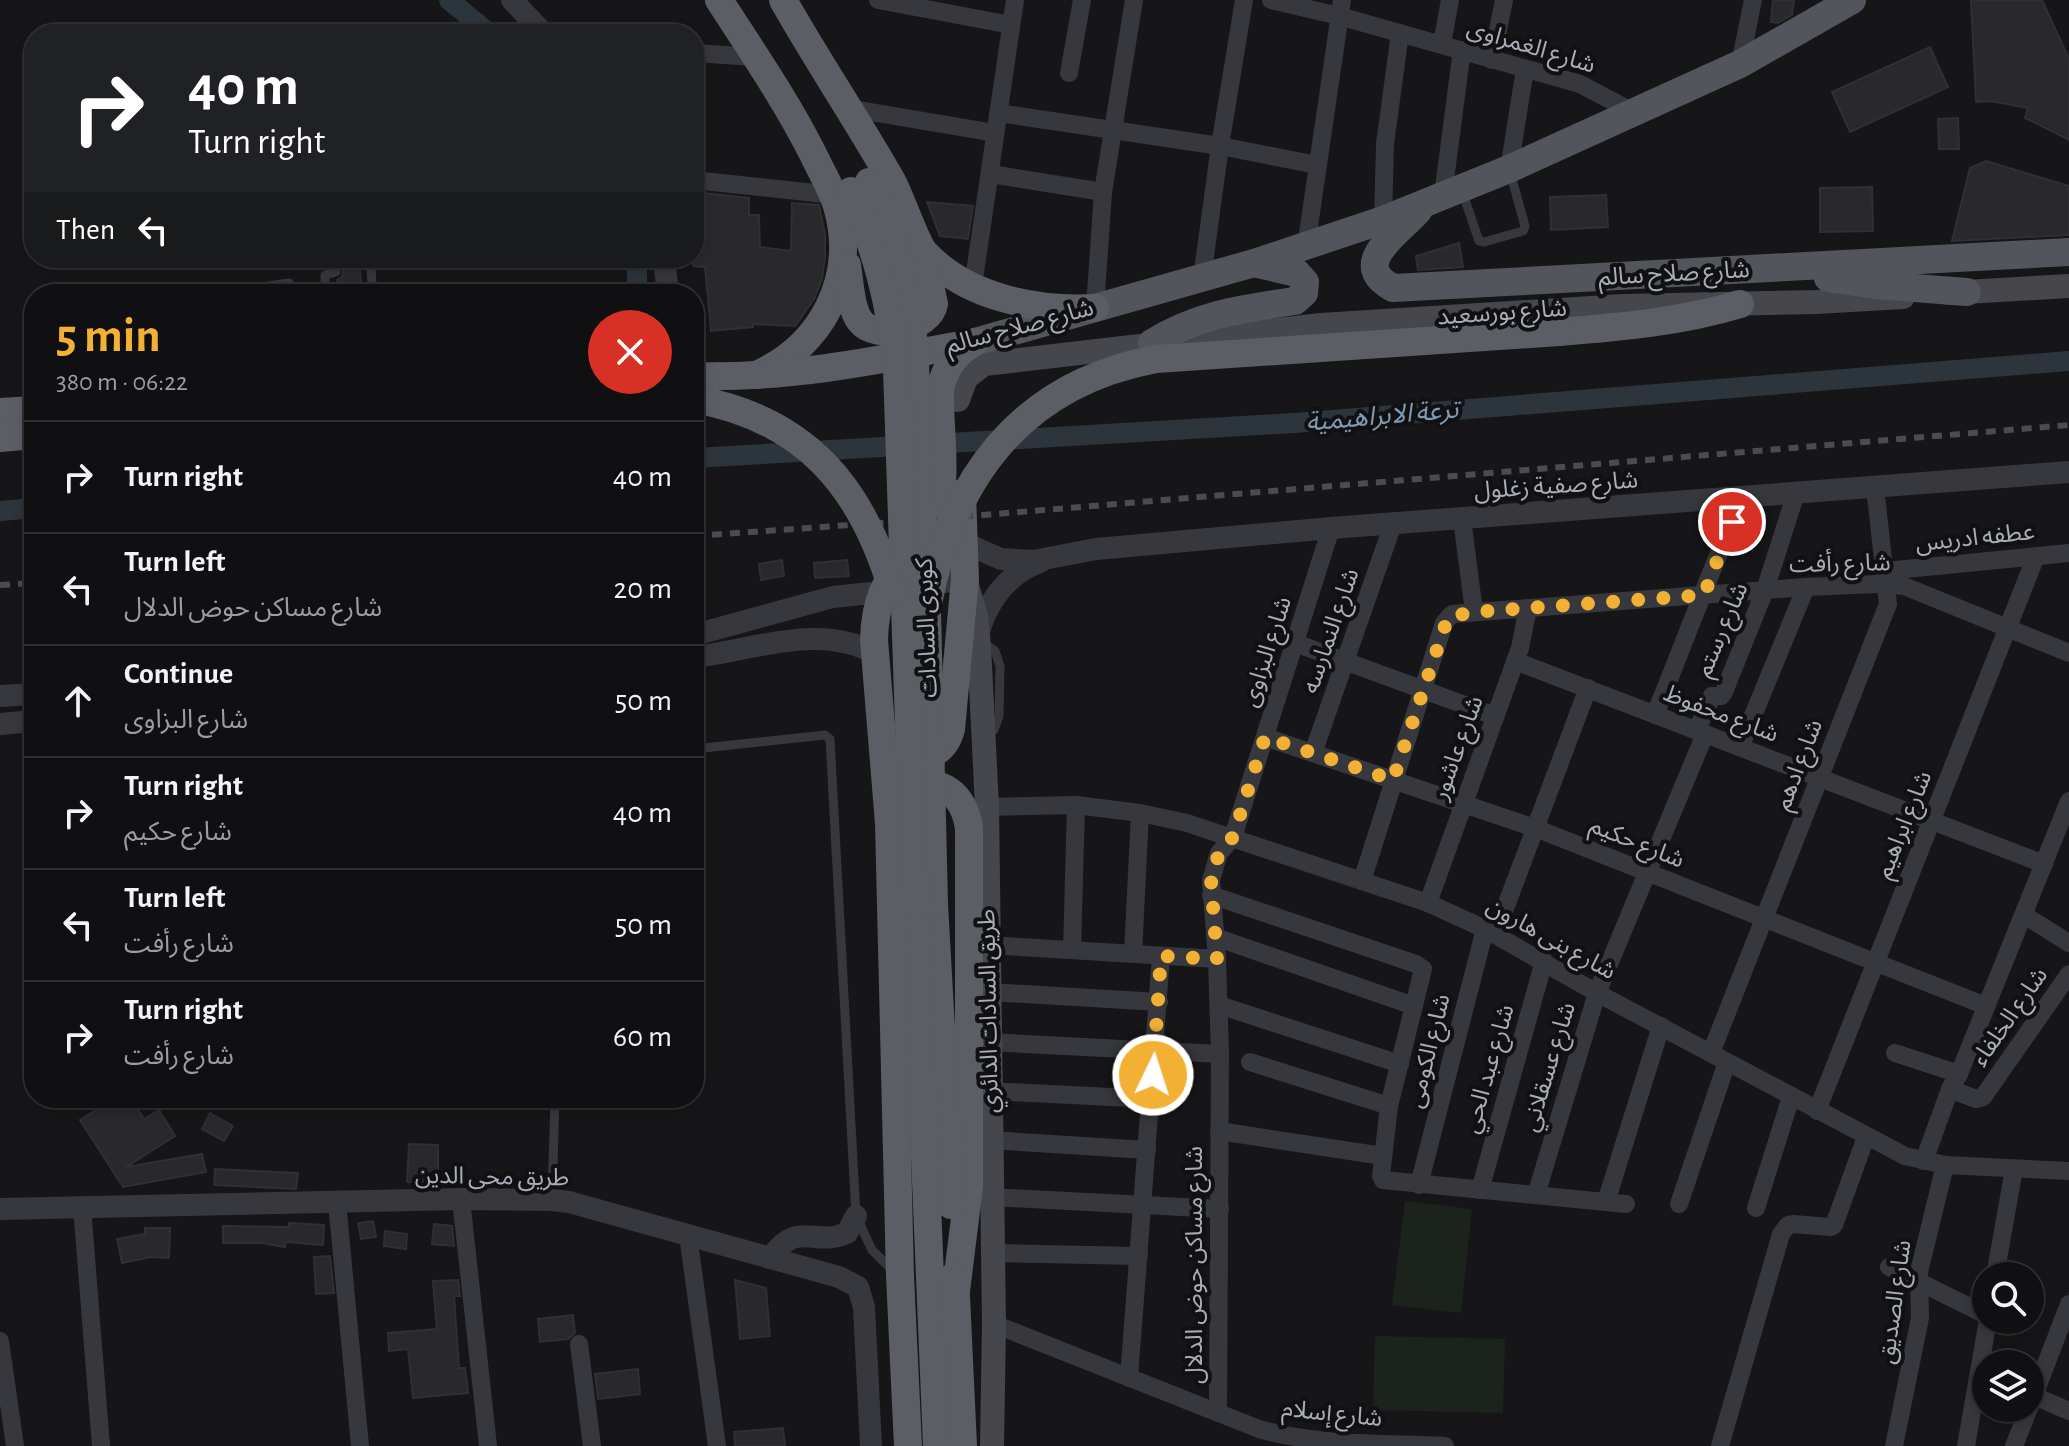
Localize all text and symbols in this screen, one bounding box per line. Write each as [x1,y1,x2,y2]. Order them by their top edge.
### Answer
street label: شارع الغمراوى [1463,16,1598,82]
icon: right [56,56,160,160]
text: 40 m [188,59,299,115]
text: Turn right [188,124,325,160]
icon: left [131,208,175,252]
text: Then [56,215,115,245]
street label: شارع صلاح سالم [1598,258,1751,294]
street label: شارع صلاح سالم [944,296,1097,362]
street label: شارع بورسعيد [1436,297,1568,333]
button: close [588,310,672,394]
text: 5 min [56,313,161,361]
text: 380 m · 06:22 [56,369,188,395]
water label: ترعة الابراهيمية [1305,396,1463,438]
icon: right [56,455,100,499]
text: Turn right [124,462,243,492]
text: 40 m [613,462,672,492]
street label: شارع صفية زغلول [1473,468,1639,508]
pin [1698,488,1766,556]
icon: arrive [1710,500,1754,544]
street label: عطفه ادريس [1914,520,2036,557]
street label: شارع رأفت [1789,546,1891,581]
text: Turn left [124,547,225,577]
street label: كوبرى السادات [913,557,942,698]
street label: شارع النمارسه [1298,565,1367,698]
icon: left [56,567,100,611]
text: 20 m [614,574,672,604]
street label: شارع رستم [1691,579,1756,682]
street label: شارع البزاوى [1238,594,1300,711]
text: شارع مساكن حوض الدلال [124,595,382,621]
text: Continue [124,659,233,689]
icon: ahead [56,679,100,723]
street label: شارع محفوظ [1659,681,1782,751]
text: 50 m [615,686,672,716]
street label: شارع عاشور [1428,693,1492,806]
text: شارع البزاوى [124,707,248,733]
street label: شارع ادهم [1771,716,1831,815]
street label: شارع ابراهيم [1872,768,1940,884]
text: Turn right [124,771,243,801]
icon: right [56,791,100,835]
text: 40 m [613,798,672,828]
street label: شارع حكيم [1585,813,1688,876]
text: شارع حكيم [124,819,232,845]
text: Turn left [124,883,225,913]
street label: شارع بنى هارون [1480,894,1620,988]
icon: left [56,903,100,947]
street label: طريق السادات الدائري [975,908,1008,1113]
text: 50 m [615,910,672,940]
text: شارع رأفت [124,931,234,957]
street label: شارع الخلفاء [1968,963,2056,1073]
street label: شارع الكومى [1403,992,1459,1111]
text: Turn right [124,995,243,1025]
street label: شارع عسقلاني [1518,1000,1585,1136]
street label: شارع عبد الحي [1459,1002,1524,1138]
icon: right [56,1015,100,1059]
text: 60 m [613,1022,672,1052]
position arrow [1111,1033,1195,1117]
text: شارع رأفت [124,1043,234,1069]
street label: شارع مساكن حوض الدلال [1183,1146,1211,1384]
street label: طريق محى الدين [415,1164,569,1192]
street label: شارع الصديق [1874,1239,1920,1366]
map controls [1972,1262,2044,1422]
button: search [1972,1262,2044,1334]
button: layers [1972,1350,2044,1422]
street label: شارع إسلام [1280,1397,1384,1436]

